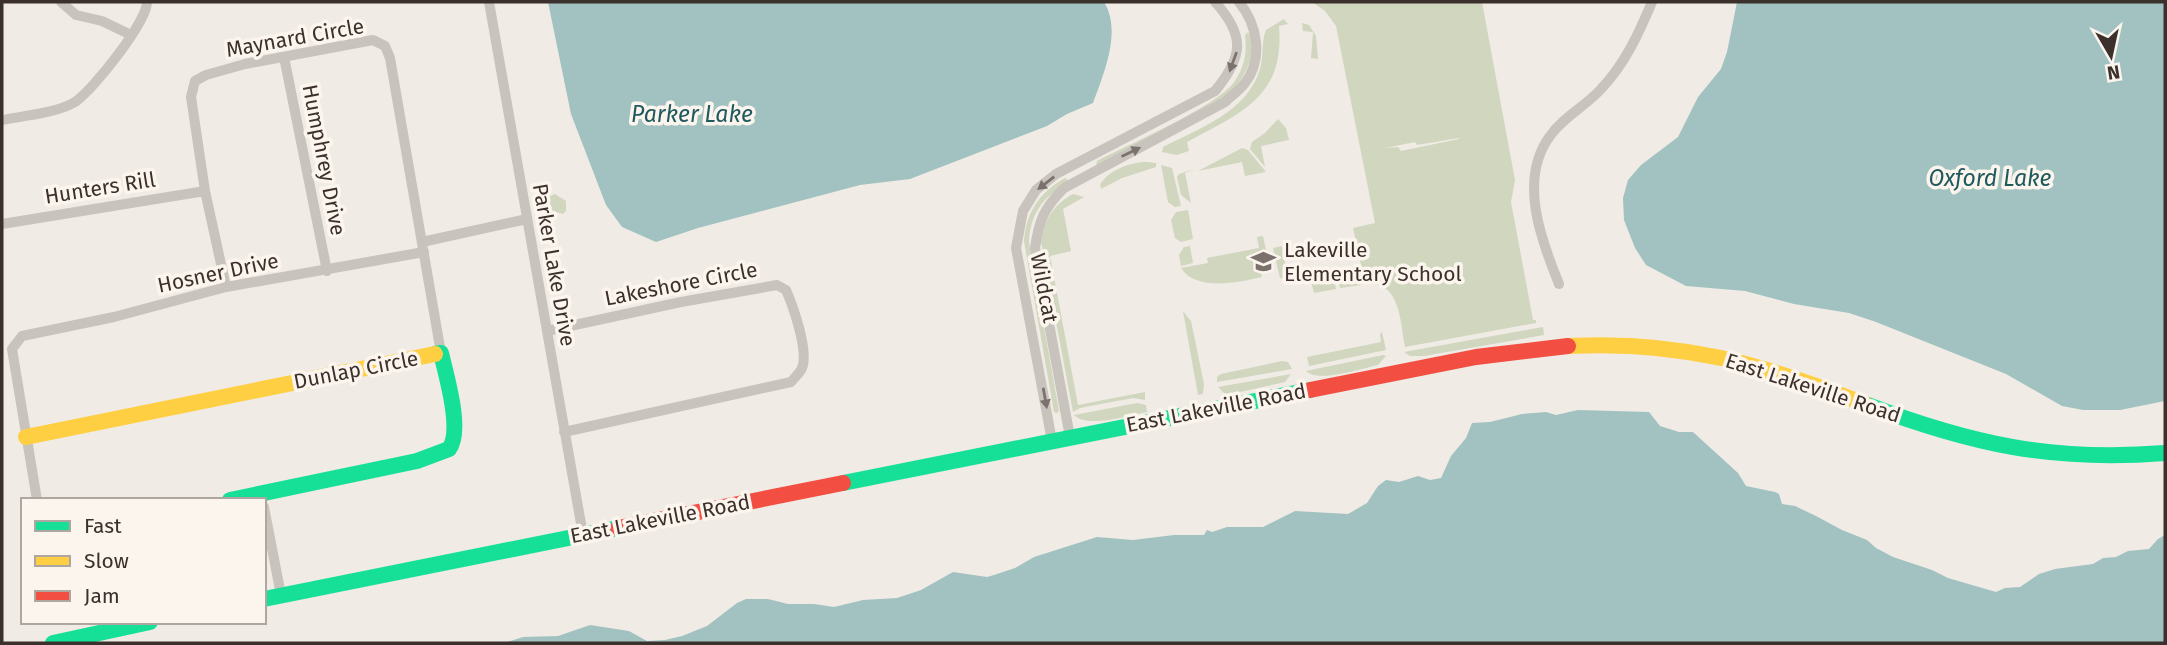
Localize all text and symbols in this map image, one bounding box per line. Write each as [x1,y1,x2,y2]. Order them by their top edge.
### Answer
street label: Maynard Circle [224,13,366,63]
north arrow [2076,21,2146,91]
one-way arrow [1227,52,1238,73]
text: N [2106,60,2122,85]
street label: Humphrey Drive [297,82,351,238]
water label: Parker Lake [631,100,753,128]
one-way arrow [1121,146,1141,157]
water label: Oxford Lake [1928,164,2052,192]
street label: Hunters Rill [43,166,157,210]
one-way arrow [1037,175,1055,190]
street label: Parker Lake Drive [527,182,581,348]
place label: Lakeville Elementary School [1284,237,1462,287]
street label: Hosner Drive [155,247,281,299]
school or university icon: Lakeville Elementary School [1250,248,1278,276]
street label: Wildcat [1024,251,1064,326]
street label: Lakeshore Circle [602,256,760,312]
street label: Dunlap Circle [292,345,420,395]
street label: East Lakeville Road [1722,347,1904,429]
street label: East Lakeville Road [1124,378,1308,438]
one-way arrow [1040,387,1051,409]
street label: East Lakeville Road [568,489,752,549]
legend [21,498,266,624]
text: Fast [84,513,122,539]
text: Slow [84,548,129,574]
text: Jam [84,583,120,609]

